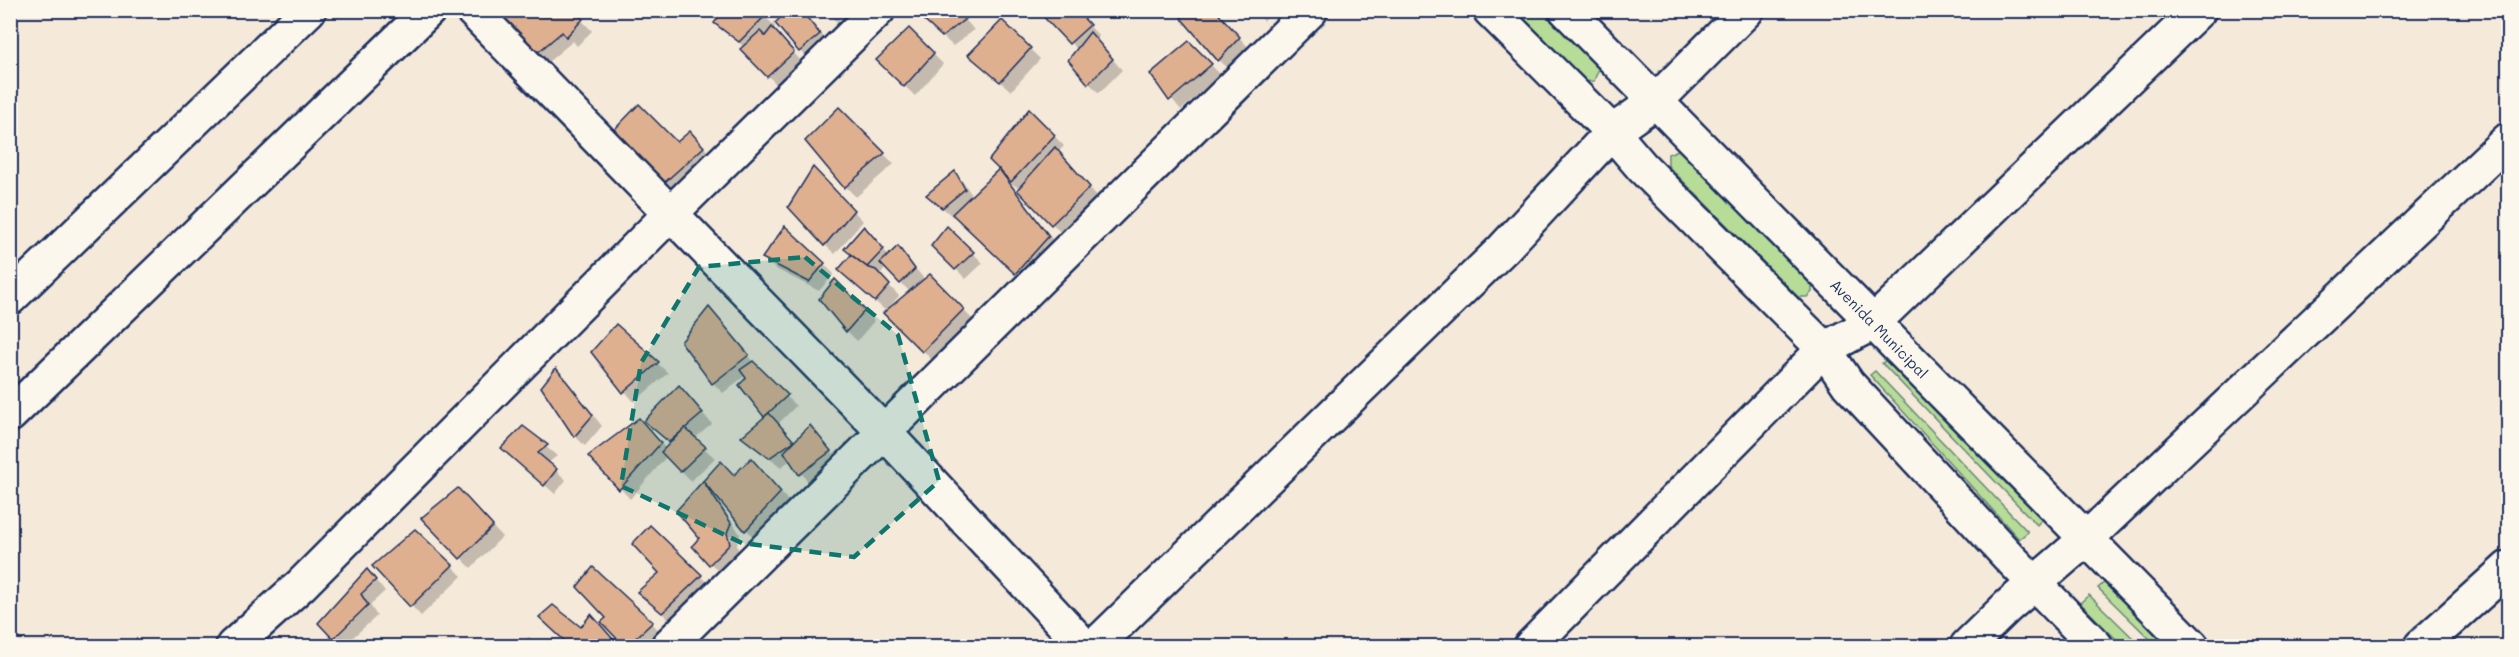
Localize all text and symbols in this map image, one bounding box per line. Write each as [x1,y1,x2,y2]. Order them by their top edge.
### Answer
street label: Avenida Municipal [1826,275,1933,382]

